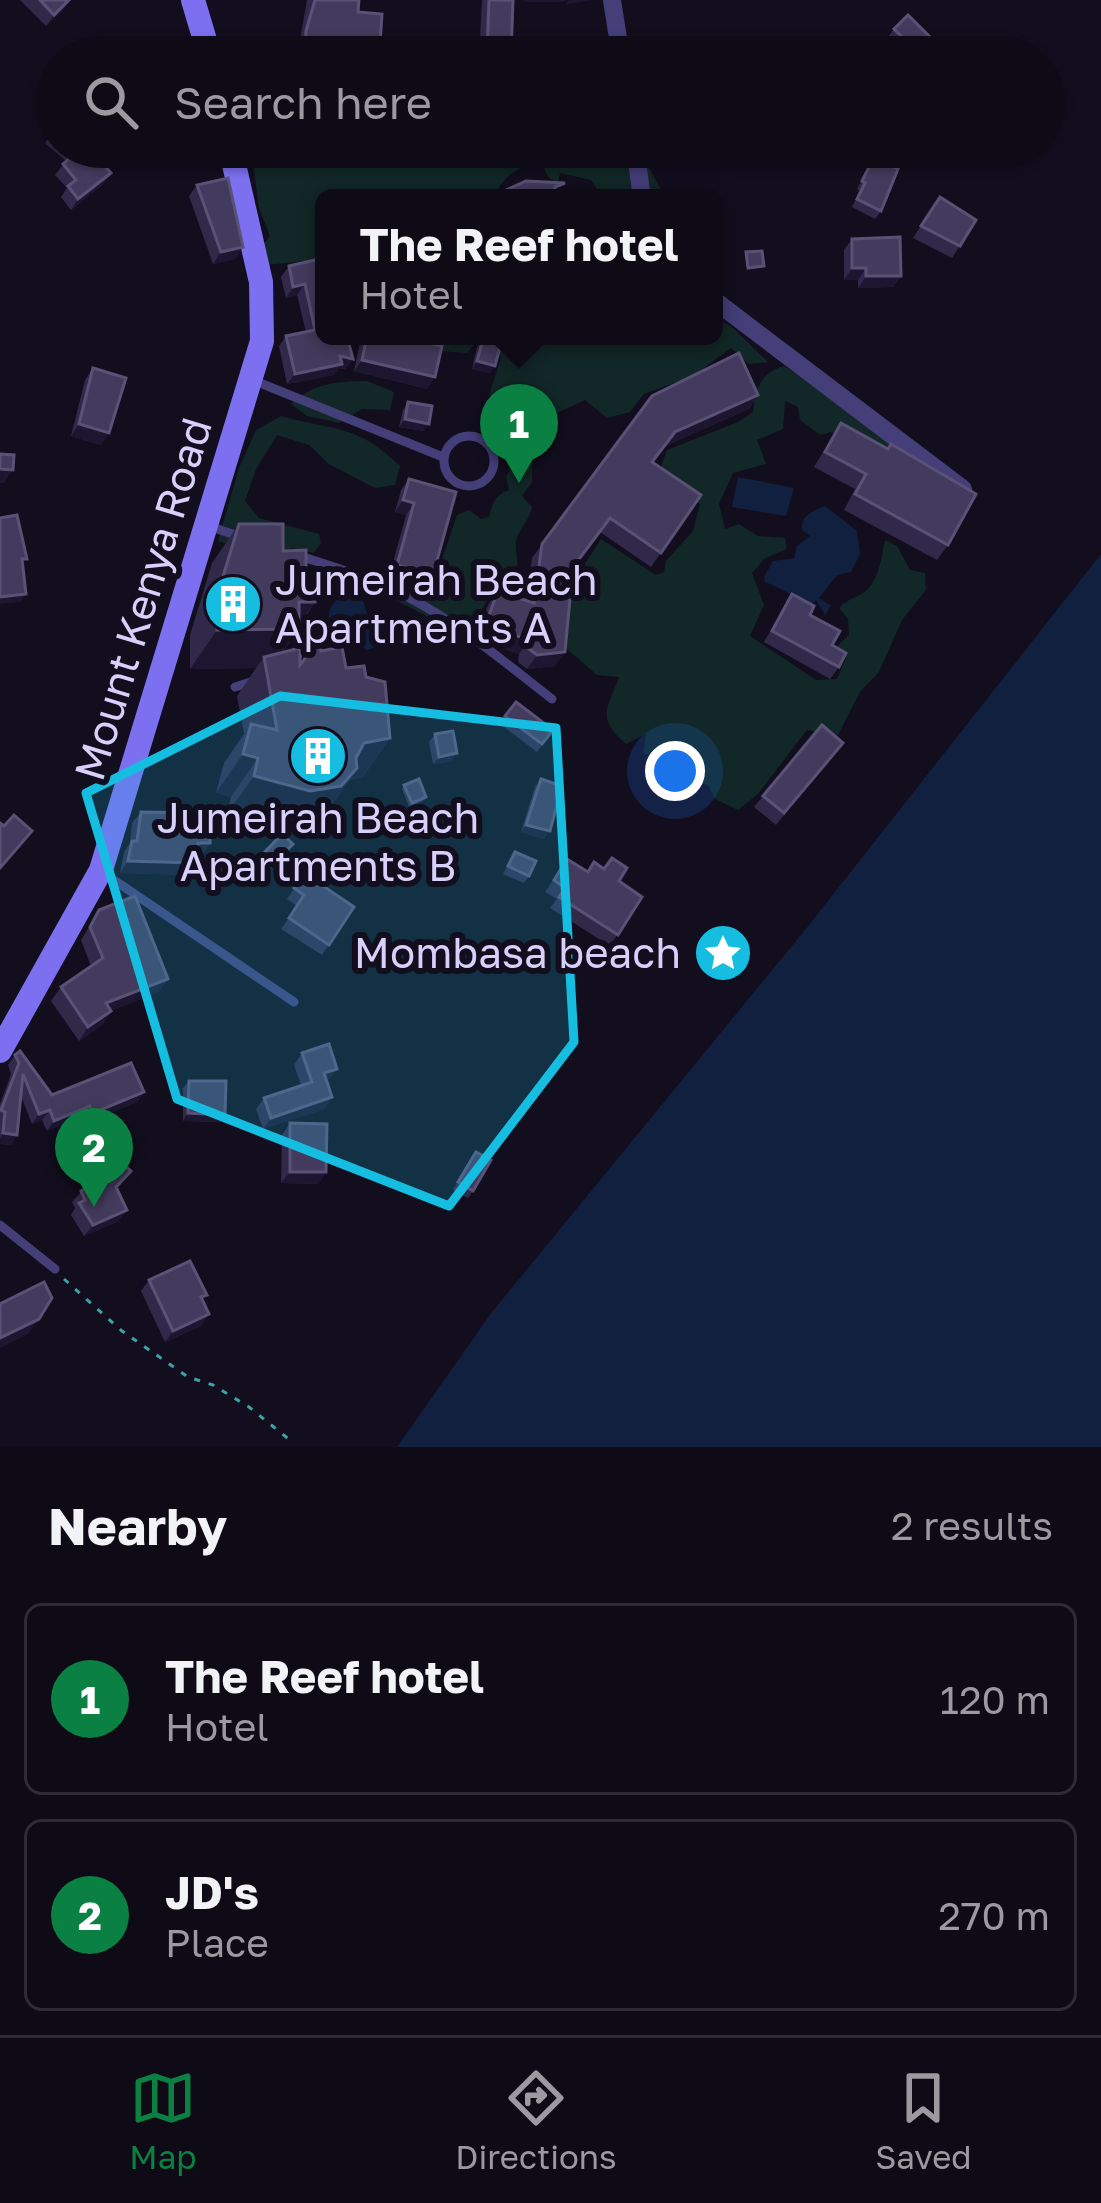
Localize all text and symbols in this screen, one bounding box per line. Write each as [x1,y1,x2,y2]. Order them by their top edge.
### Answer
search box [36,36,1065,168]
icon: search [78,69,144,135]
text: Search here [174,75,432,129]
popup [315,189,723,345]
text: The Reef hotel [359,217,679,271]
text: Hotel [359,271,463,318]
pin: 1 [480,384,558,483]
street label: Mount Kenya Road [63,411,221,786]
place label: Jumeirah Beach Apartments A [275,554,597,652]
building icon: Jumeirah Beach Apartments A [202,573,264,635]
building icon: Jumeirah Beach Apartments B [287,725,349,787]
your location [645,741,705,801]
place label: Jumeirah Beach Apartments B [157,792,479,890]
place icon: Mombasa beach [692,922,754,984]
place label: Mombasa beach [354,927,681,977]
pin: 2 [55,1108,133,1207]
text: Nearby [48,1495,227,1556]
text: 2 results [891,1502,1053,1549]
text: The Reef hotel [165,1649,484,1703]
text: 1 [80,1676,100,1723]
text: 120 m [940,1676,1050,1723]
text: Hotel [165,1703,269,1750]
text: JD's [165,1865,259,1919]
text: 2 [78,1892,102,1939]
text: 270 m [938,1892,1050,1939]
text: Place [165,1919,269,1966]
tab: Map [129,2065,197,2176]
tab: Directions [455,2065,617,2176]
tab: Saved [875,2065,972,2176]

